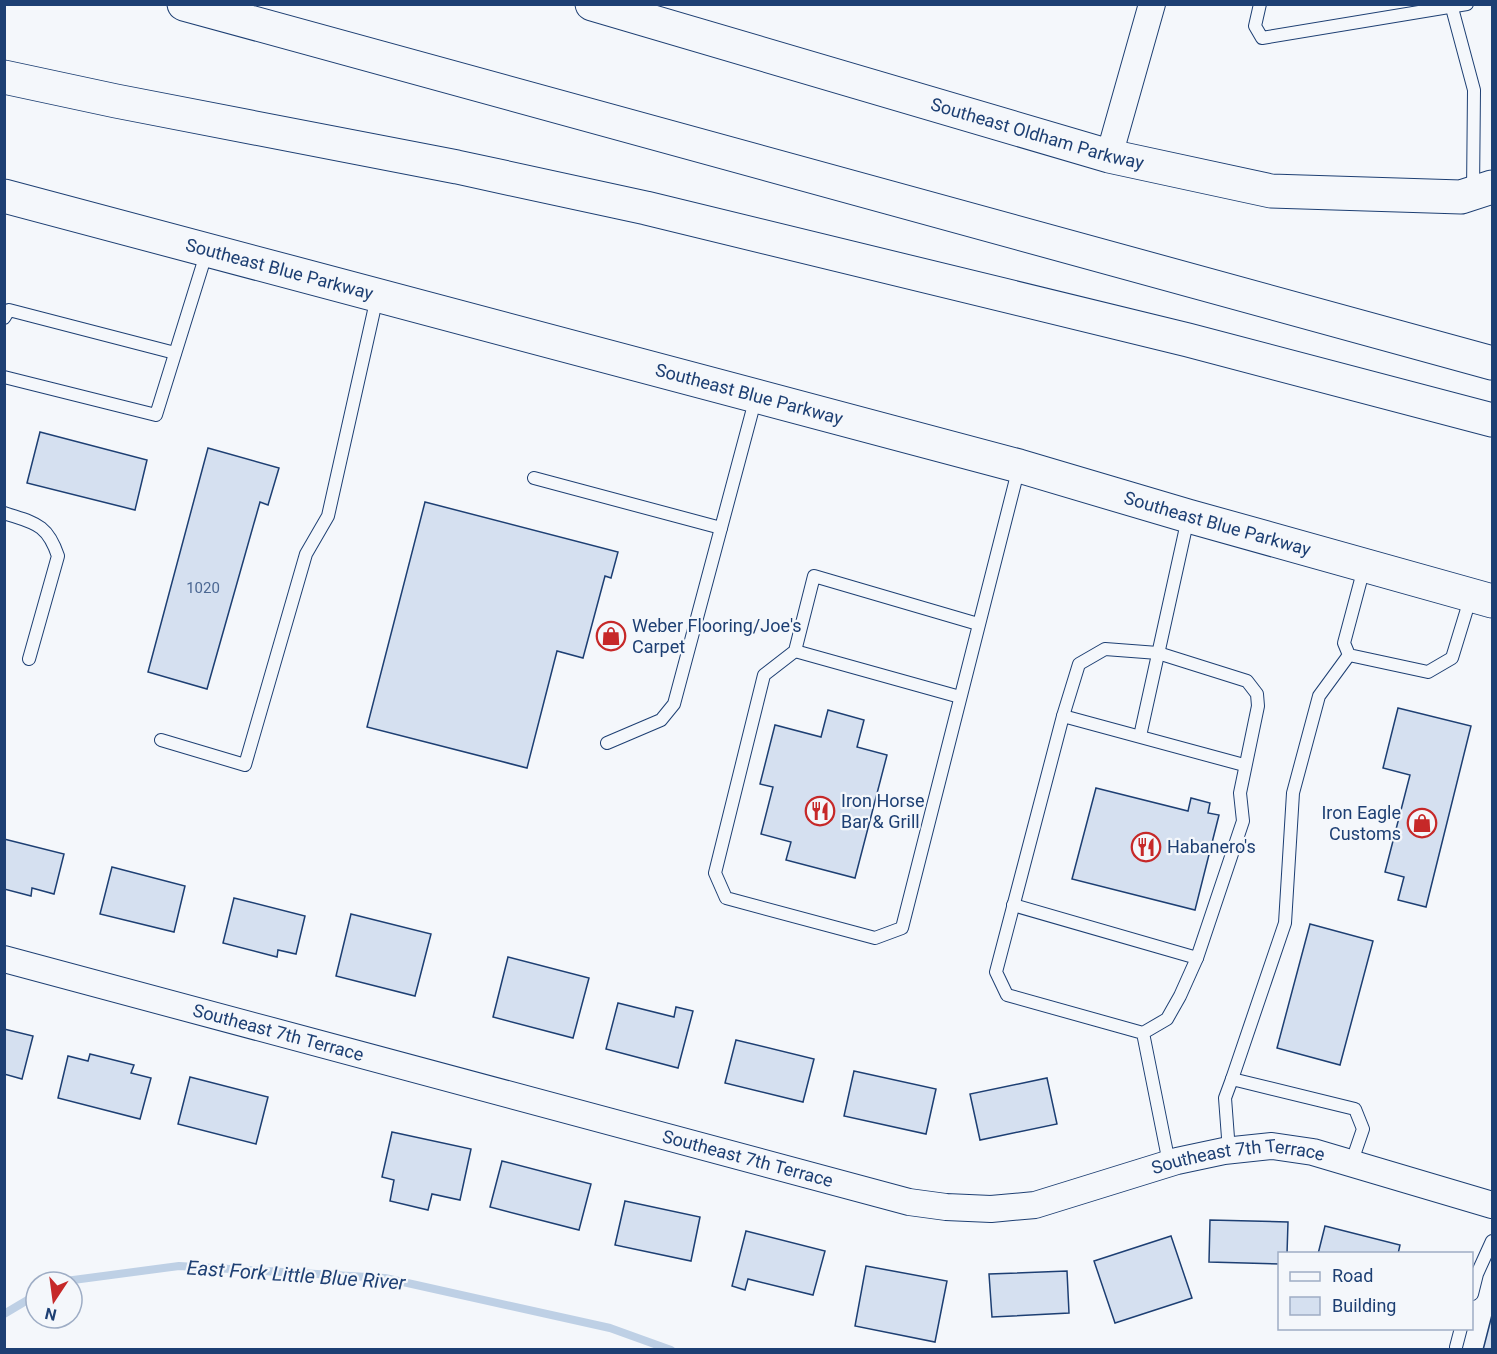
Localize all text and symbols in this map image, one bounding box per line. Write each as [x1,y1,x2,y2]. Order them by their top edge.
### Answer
street label: Southeast Oldham Parkway [928,93,1146,173]
street label: Southeast Blue Parkway [183,234,376,304]
street label: Southeast Blue Parkway [653,359,846,429]
street label: Southeast Blue Parkway [1122,487,1314,560]
house number: 1020 [186,579,220,597]
place label: Weber Flooring/Joe's Carpet [632,615,802,657]
shop icon: Weber Flooring/Joe's Carpet [595,620,627,652]
place label: Iron Horse Bar & Grill [841,790,925,832]
restaurant icon: Iron Horse Bar & Grill [804,795,836,827]
place label: Iron Eagle Customs [1321,802,1401,844]
shop icon: Iron Eagle Customs [1406,807,1438,839]
restaurant icon: Habanero's [1130,831,1162,863]
place label: Habanero's [1167,836,1256,857]
street label: Southeast 7th Terrace [191,999,366,1065]
street label: Southeast 7th Terrace [660,1125,835,1191]
street label: Southeast 7th Terrace [1149,1135,1328,1178]
legend [1278,1252,1473,1330]
water label: East Fork Little Blue River [186,1255,408,1295]
text: Road [1332,1265,1373,1286]
north arrow [24,1270,84,1330]
text: Building [1332,1295,1396,1316]
text: N [43,1304,58,1325]

